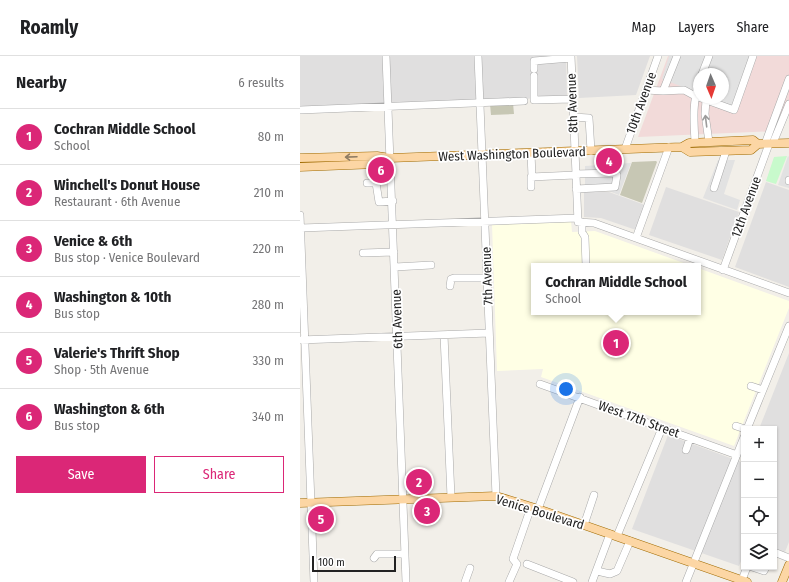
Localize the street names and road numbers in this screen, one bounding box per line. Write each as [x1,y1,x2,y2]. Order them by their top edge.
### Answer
street label: 10th Avenue [623,70,659,136]
street label: 8th Avenue [563,73,581,133]
street label: West Washington Boulevard [438,144,586,164]
street label: 12th Avenue [728,174,764,240]
street label: 7th Avenue [478,247,496,305]
street label: 6th Avenue [388,289,406,349]
street label: West 17th Street [596,397,682,441]
street label: Venice Boulevard [494,491,586,533]

